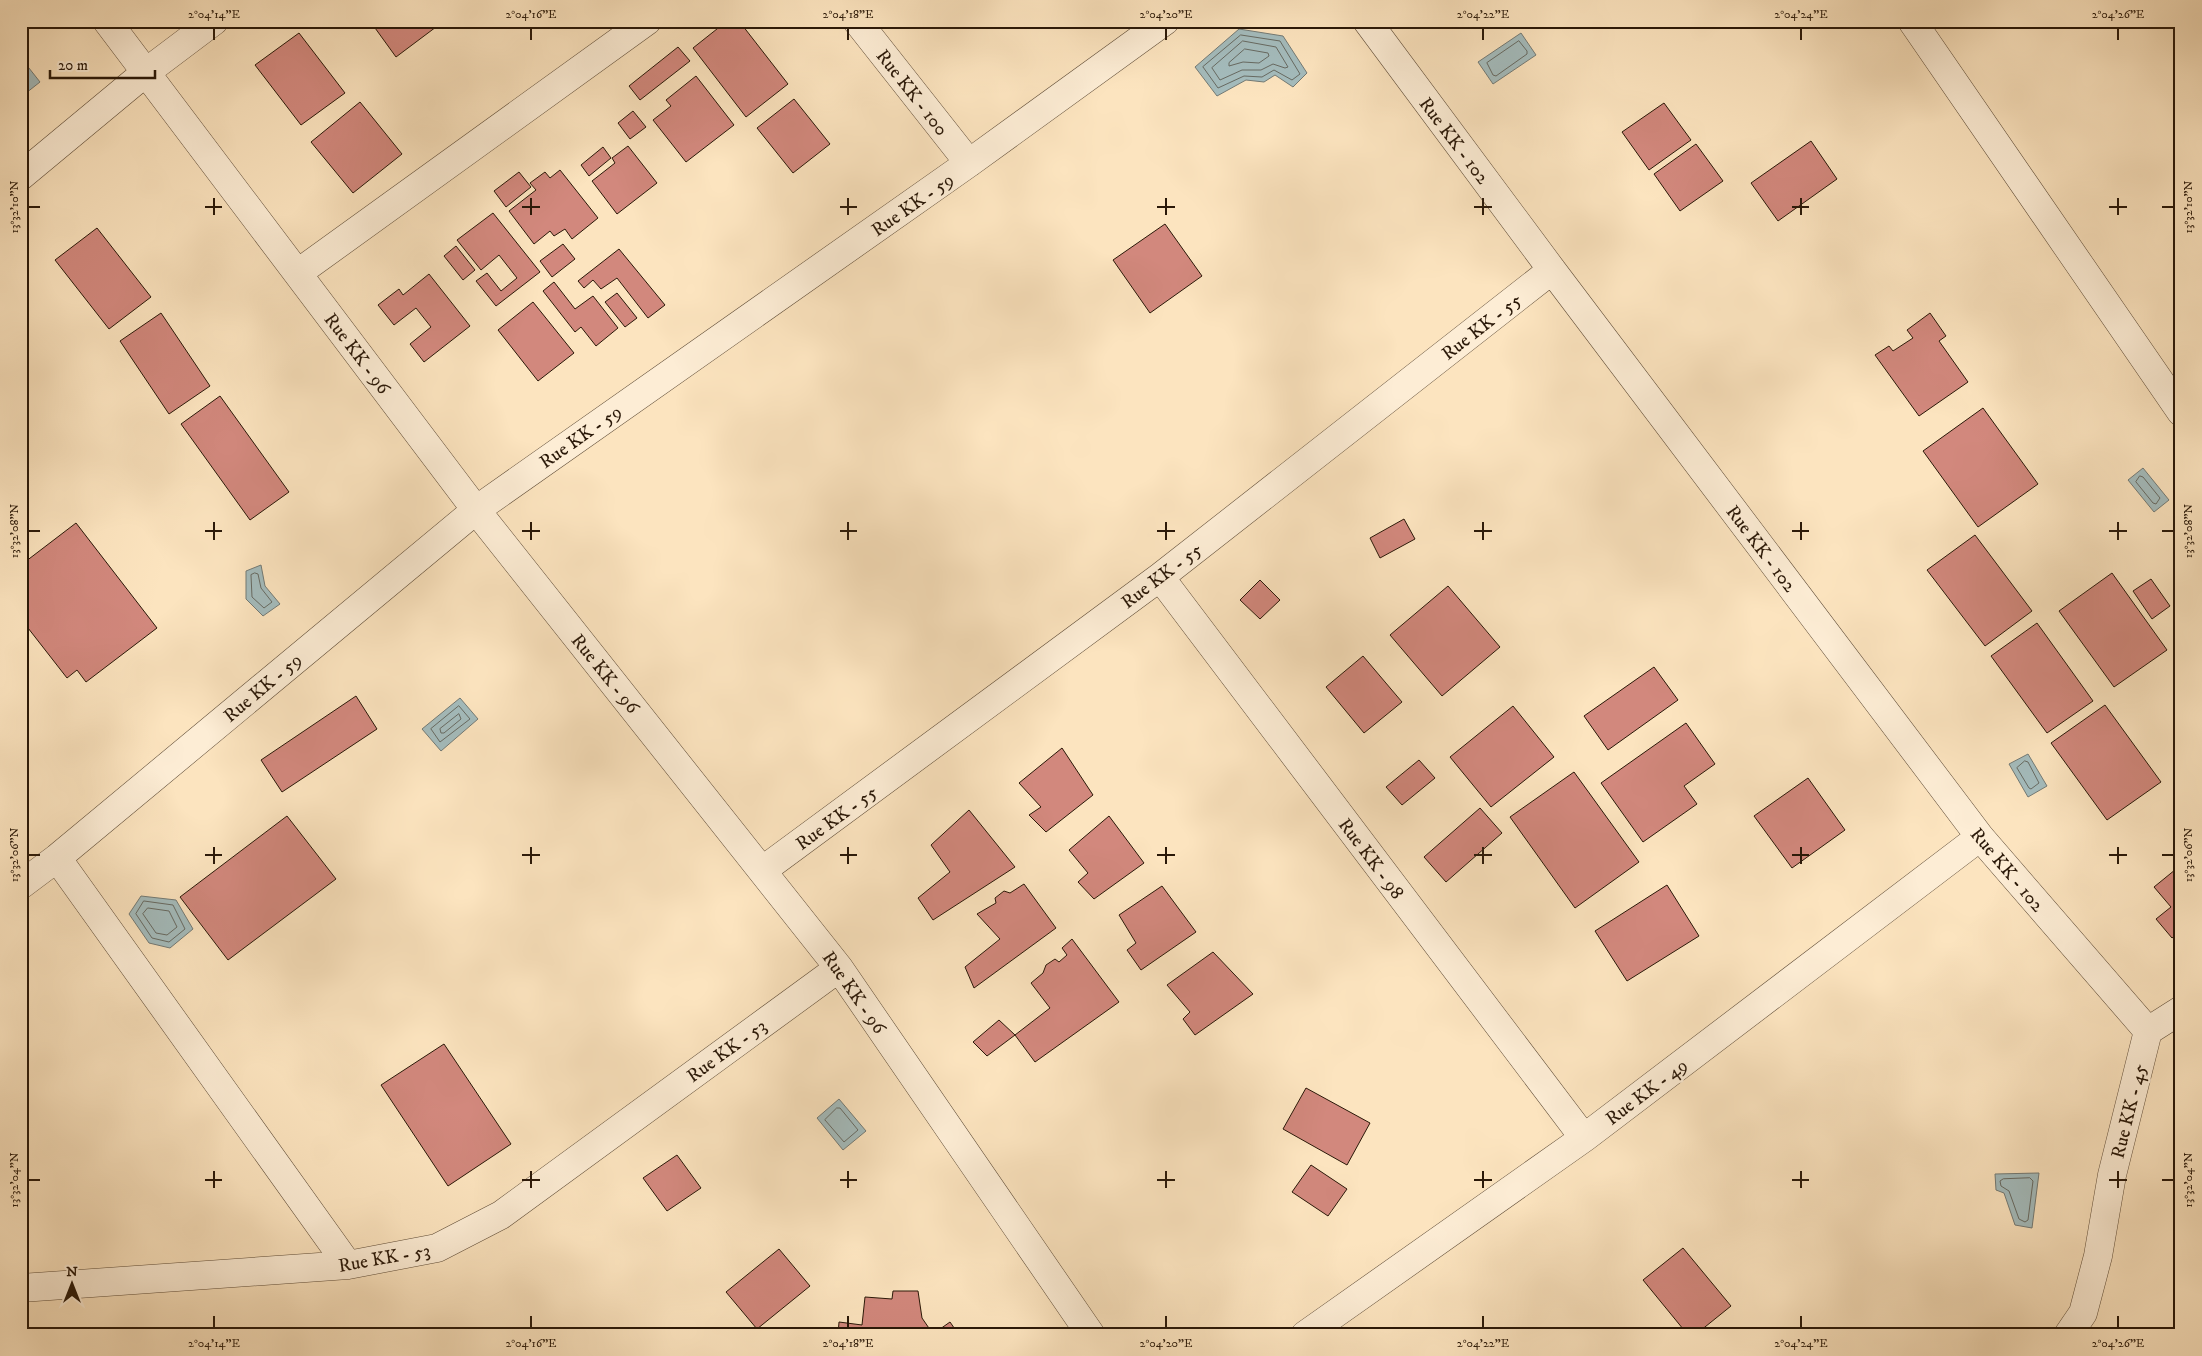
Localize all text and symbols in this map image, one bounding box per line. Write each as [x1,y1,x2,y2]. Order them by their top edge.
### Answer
text: 2°04'14"E [188,7,240,22]
text: 2°04'16"E [505,7,557,22]
text: 2°04'18"E [823,7,874,22]
text: 2°04'20"E [1140,7,1193,22]
text: 2°04'22"E [1457,7,1510,22]
text: 2°04'24"E [1774,7,1828,22]
text: 2°04'26"E [2092,7,2145,22]
street label: Rue KK - 100 [871,45,953,141]
scale bar [50,48,155,80]
text: 20 m [58,56,88,75]
street label: Rue KK - 102 [1414,93,1494,189]
street label: Rue KK - 59 [867,168,958,242]
text: 13°32'10"N [7,180,22,233]
text: 13°32'10"N [2181,180,2196,233]
street label: Rue KK - 55 [1437,288,1527,366]
street label: Rue KK - 96 [319,309,395,400]
street label: Rue KK - 59 [535,400,626,474]
street label: Rue KK - 102 [1721,501,1801,597]
text: 13°32'08"N [7,504,22,558]
text: 13°32'08"N [2181,504,2196,558]
street label: Rue KK - 55 [1117,538,1207,614]
street label: Rue KK - 96 [566,630,645,719]
street label: Rue KK - 59 [219,649,307,728]
street label: Rue KK - 55 [792,781,883,855]
street label: Rue KK - 98 [1333,814,1409,904]
street label: Rue KK - 102 [1965,823,2049,917]
text: 13°32'06"N [7,828,22,882]
text: 13°32'06"N [2181,828,2196,882]
street label: Rue KK - 96 [817,947,891,1040]
street label: Rue KK - 53 [683,1015,771,1088]
street label: Rue KK - 49 [1601,1054,1692,1130]
street label: Rue KK - 45 [2107,1061,2152,1161]
text: 13°32'04"N [7,1152,22,1208]
text: 13°32'04"N [2181,1152,2196,1208]
street label: Rue KK - 53 [337,1239,432,1278]
north arrow [48,1258,98,1308]
text: N [66,1263,78,1281]
text: 2°04'14"E [188,1336,240,1351]
text: 2°04'16"E [505,1336,557,1351]
text: 2°04'18"E [823,1336,874,1351]
text: 2°04'20"E [1140,1336,1193,1351]
text: 2°04'22"E [1457,1336,1510,1351]
text: 2°04'24"E [1774,1336,1828,1351]
text: 2°04'26"E [2092,1336,2145,1351]

